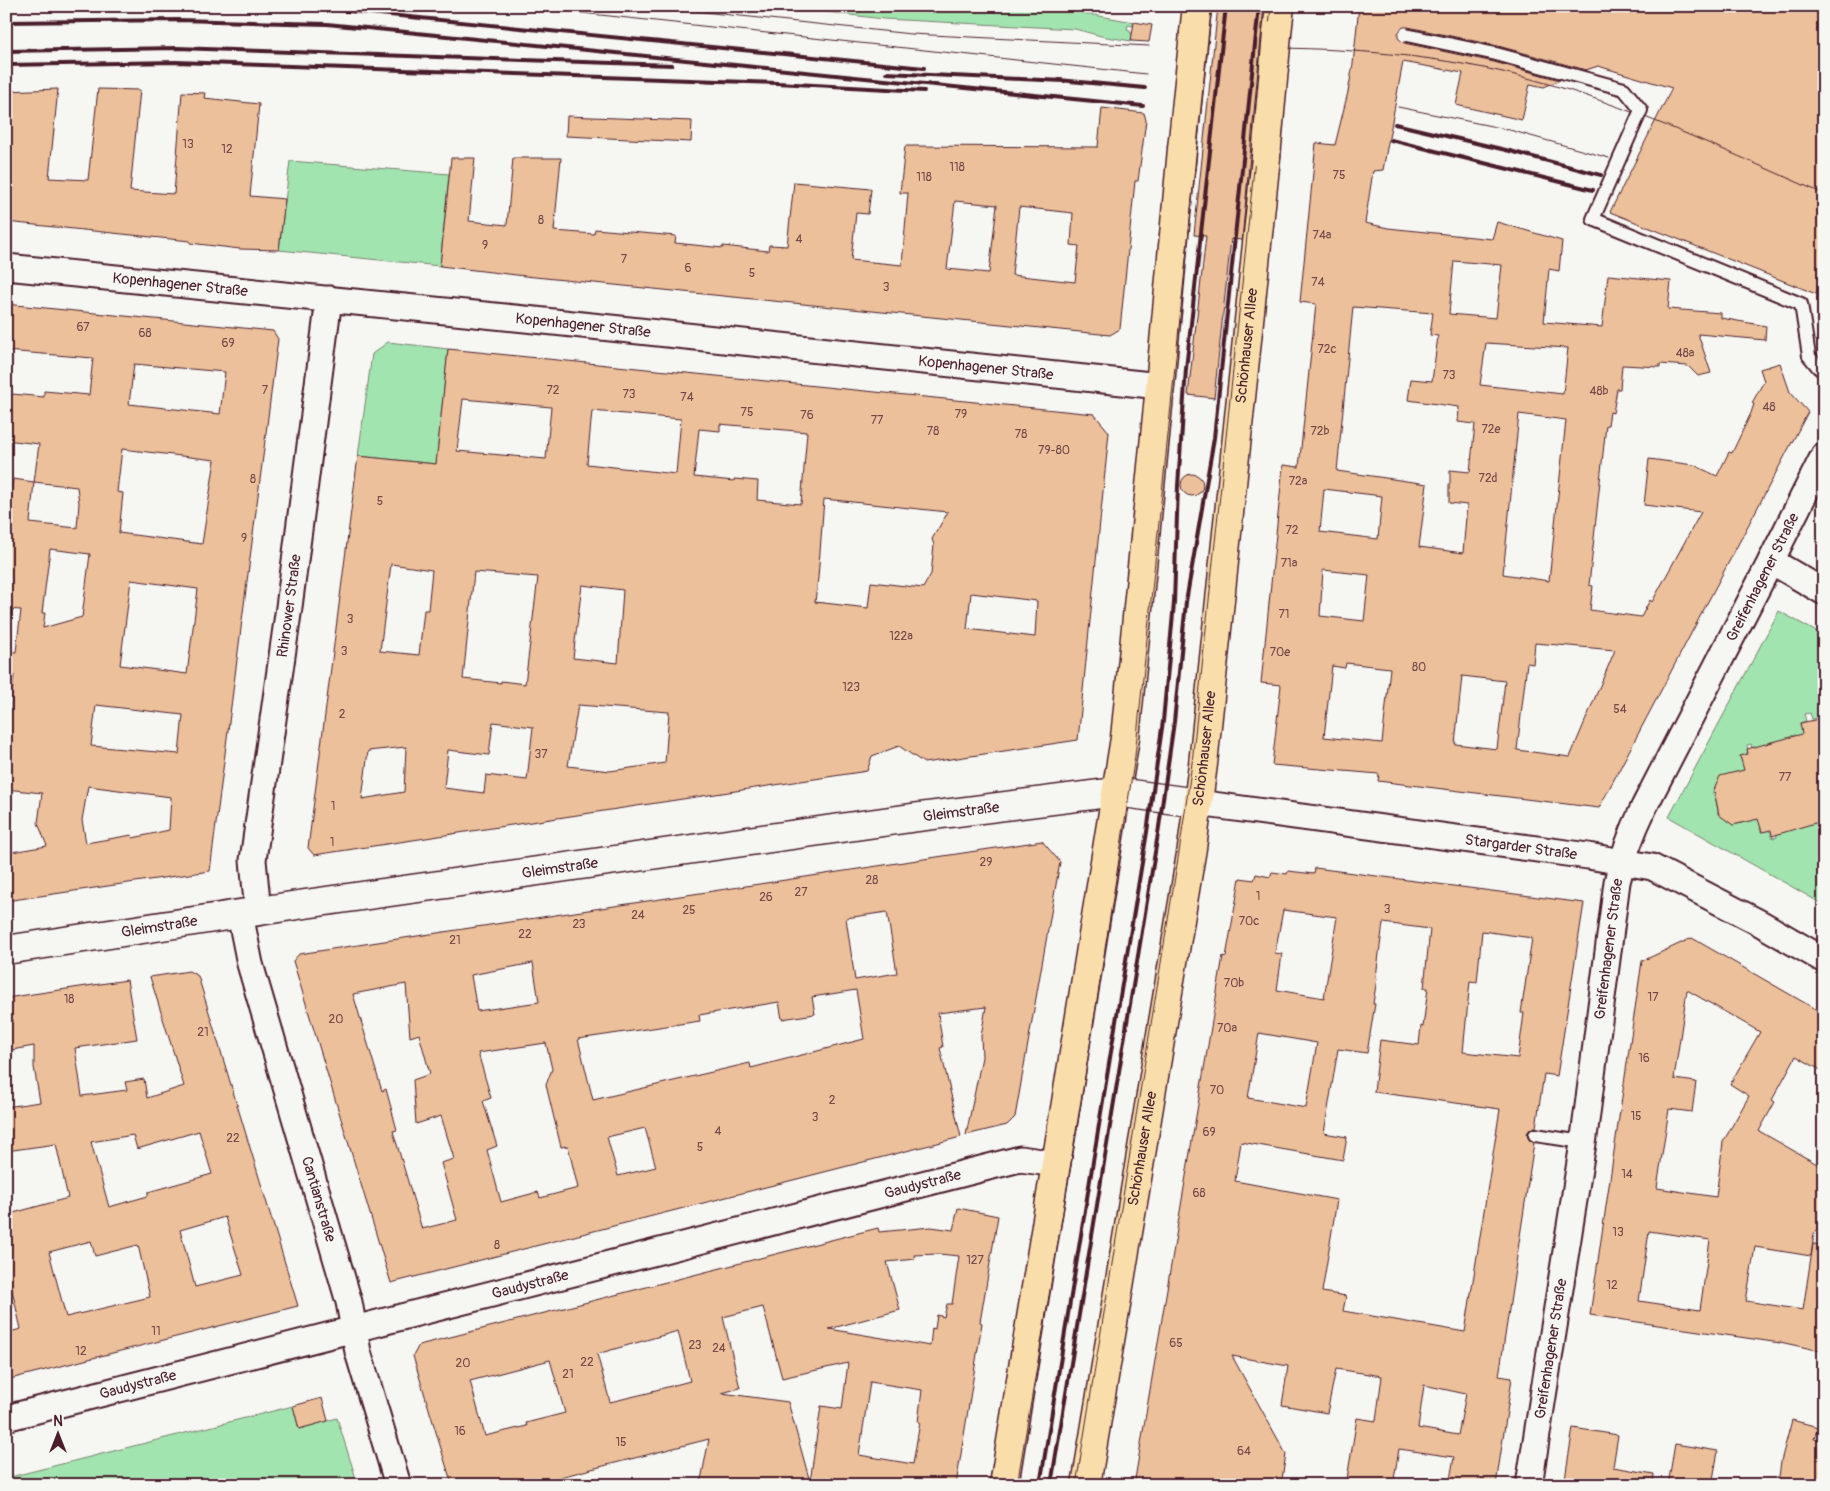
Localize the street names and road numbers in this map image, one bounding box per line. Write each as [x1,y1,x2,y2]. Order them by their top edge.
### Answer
street label: Kopenhagener Straße [112,268,249,301]
street label: Schönhauser Allee [1231,287,1262,404]
street label: Kopenhagener Straße [515,309,652,342]
street label: Kopenhagener Straße [917,351,1055,384]
street label: Greifenhagener Straße [1722,509,1803,645]
street label: Rhinower Straße [272,552,305,659]
street label: Schönhauser Allee [1188,689,1220,807]
street label: Gleimstraße [922,797,1001,826]
street label: Stargarder Straße [1464,830,1579,864]
street label: Gleimstraße [521,853,600,883]
street label: Greifenhagener Straße [1590,877,1627,1020]
street label: Gleimstraße [120,911,199,942]
street label: Schönhauser Allee [1123,1089,1161,1207]
street label: Cantianstraße [297,1154,341,1245]
street label: Gaudystraße [882,1165,964,1203]
street label: Gaudystraße [490,1265,571,1303]
street label: Greifenhagener Straße [1530,1277,1571,1420]
street label: Gaudystraße [97,1365,179,1403]

